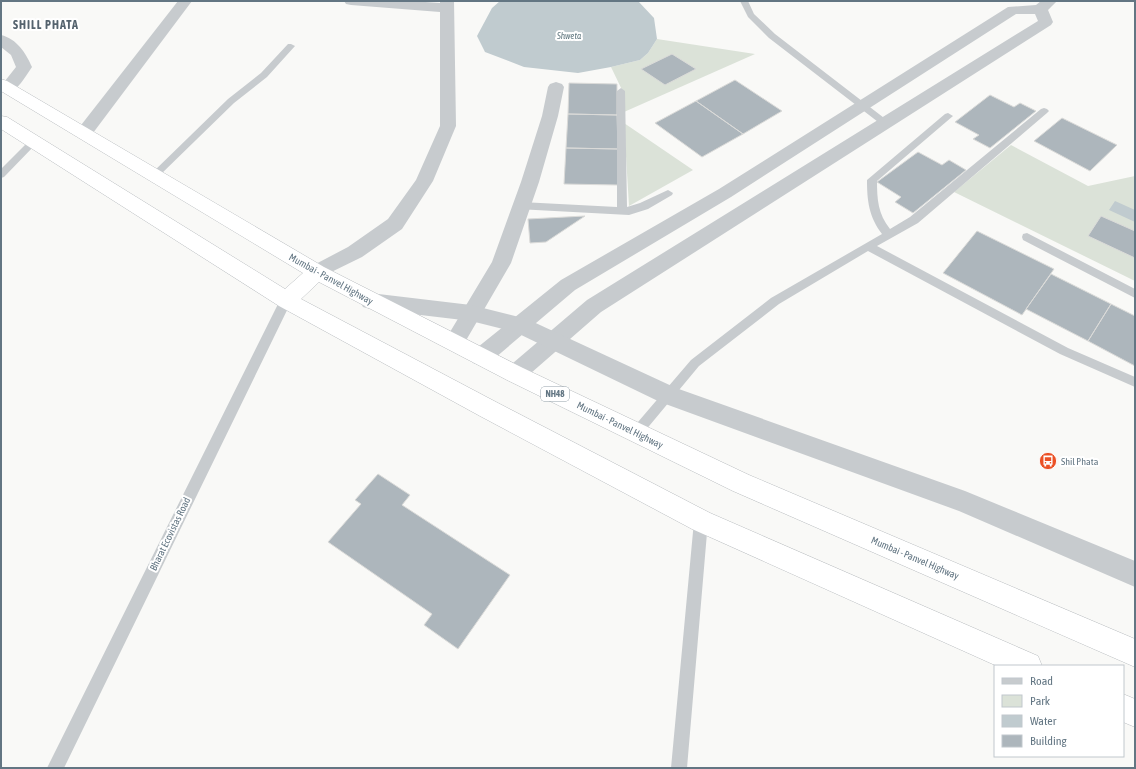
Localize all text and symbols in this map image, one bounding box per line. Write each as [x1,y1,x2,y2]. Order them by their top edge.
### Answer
district label: SHILL PHATA [13,18,79,32]
water label: Shweta [556,31,582,41]
street label: Mumbai - Panvel Highway [287,251,375,307]
road number: NH48 [541,387,569,401]
street label: Mumbai - Panvel Highway [575,399,665,451]
bus stop icon: Shil Phata [1038,451,1058,471]
place label: Shil Phata [1061,456,1099,467]
street label: Bharat Ecovistas Road [148,495,193,572]
street label: Mumbai - Panvel Highway [869,535,961,581]
legend [994,665,1124,757]
text: Road [1030,674,1053,688]
text: Park [1030,694,1051,708]
text: Water [1030,714,1057,728]
text: Building [1030,734,1068,748]

